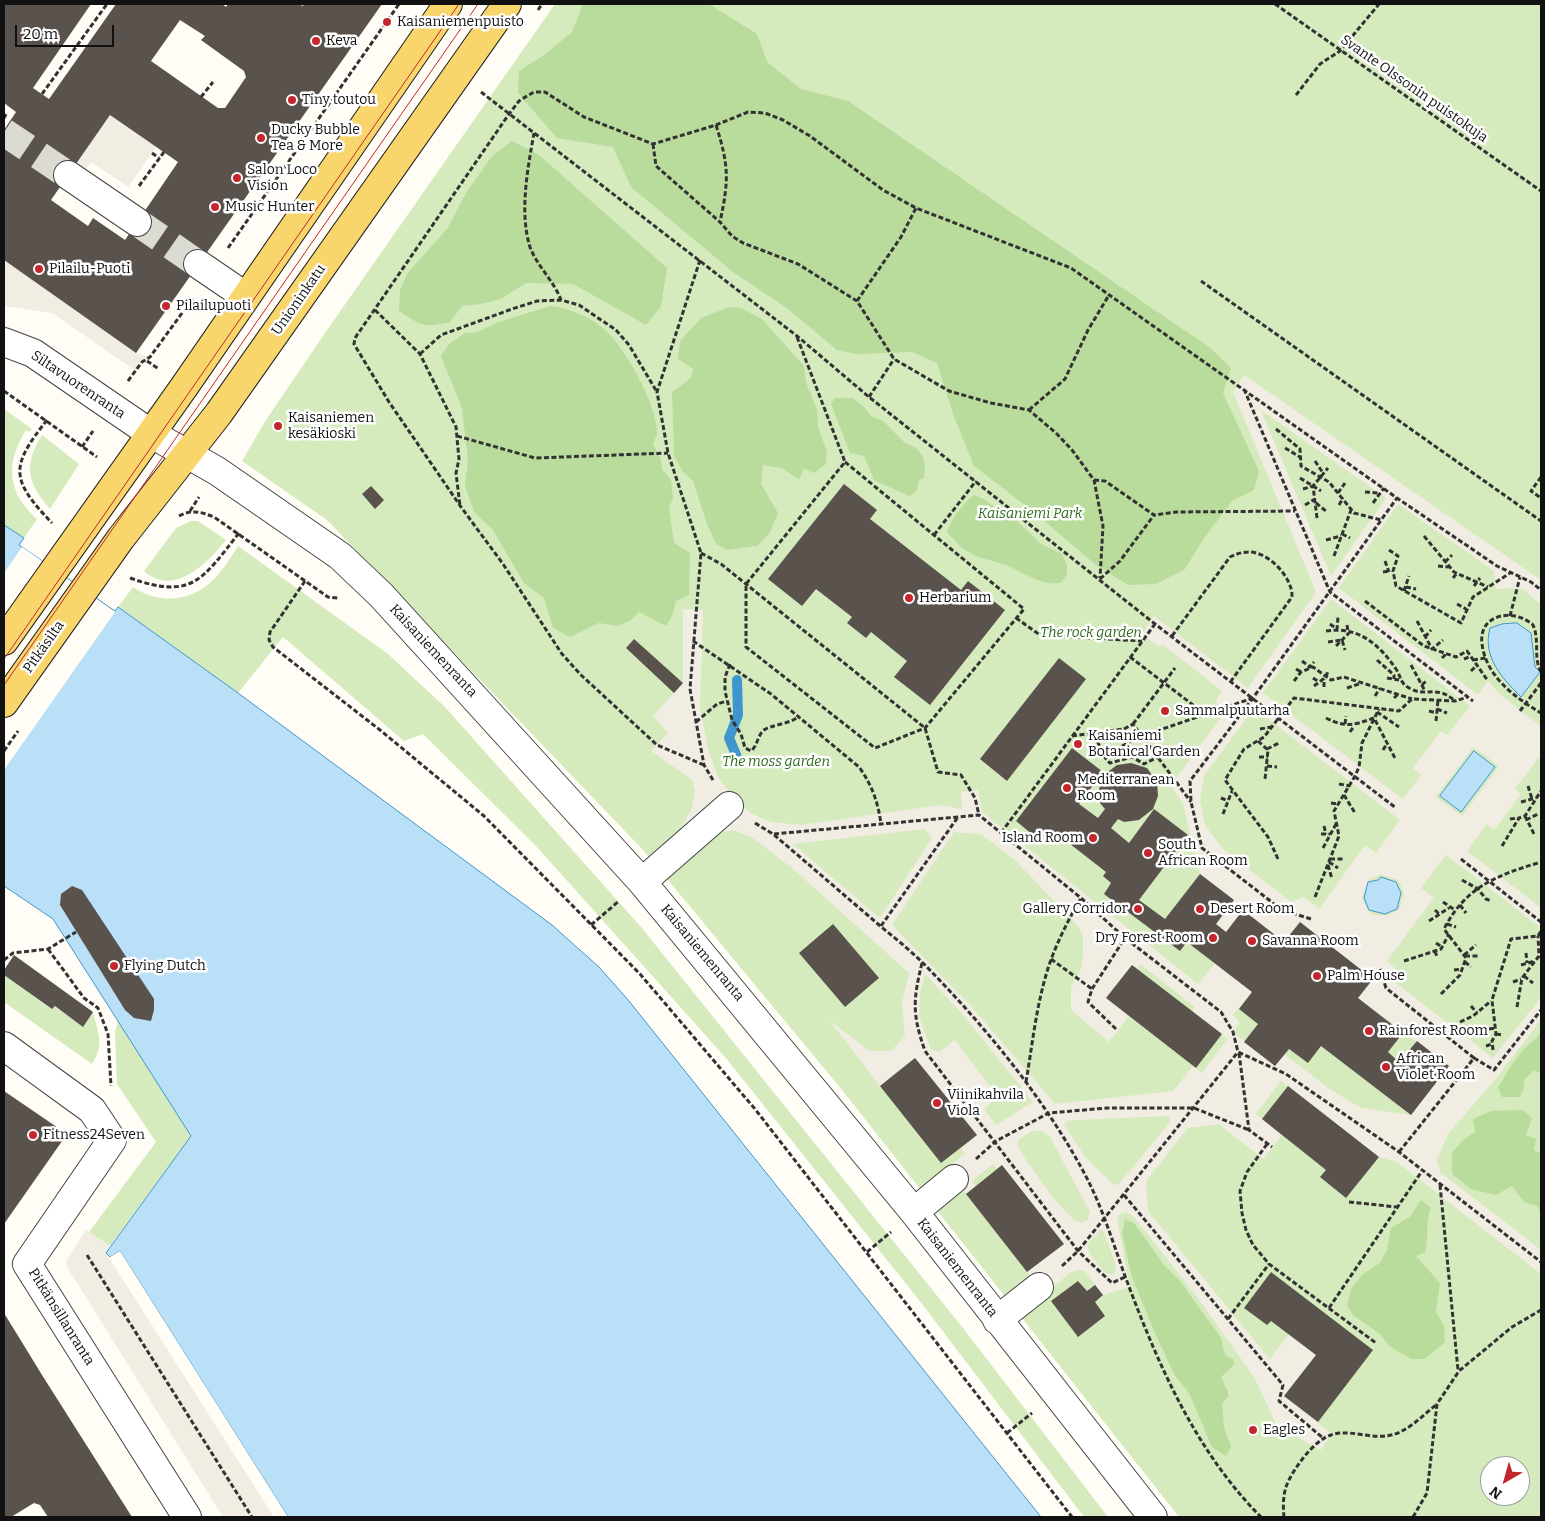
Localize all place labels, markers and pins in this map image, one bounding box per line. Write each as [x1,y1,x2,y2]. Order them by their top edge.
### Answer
place label: Kaisaniemenpuisto [397,14,524,30]
marker: Kaisaniemenpuisto [381,16,393,28]
place label: Keva [326,33,357,49]
marker: Keva [310,35,322,47]
place label: Tiny toutou [302,92,376,108]
marker: Tiny toutou [286,94,298,106]
place label: Ducky Bubble Tea & More [271,122,360,154]
marker: Ducky Bubble Tea & More [255,132,267,144]
place label: Salon Loco Vision [247,162,317,194]
marker: Salon Loco Vision [231,172,243,184]
place label: Music Hunter [225,199,314,215]
marker: Music Hunter [209,201,221,213]
place label: Pilailu-Puoti [49,261,130,277]
marker: Pilailu-Puoti [33,263,45,275]
place label: Pilailupuoti [176,298,251,314]
marker: Pilailupuoti [160,300,172,312]
place label: Kaisaniemen kesäkioski [288,410,374,442]
marker: Kaisaniemen kesäkioski [272,420,284,432]
place label: Herbarium [919,590,991,606]
marker: Herbarium [903,592,915,604]
place label: Sammalpuutarha [1175,703,1290,719]
marker: Sammalpuutarha [1159,705,1171,717]
place label: Kaisaniemi Botanical Garden [1088,728,1200,760]
marker: Kaisaniemi Botanical Garden [1072,738,1084,750]
place label: Mediterranean Room [1077,772,1174,804]
marker: Mediterranean Room [1061,782,1073,794]
place label: Island Room [1002,830,1083,846]
marker: Island Room [1087,832,1099,844]
place label: South African Room [1158,837,1247,870]
marker: South African Room [1142,847,1154,859]
place label: Gallery Corridor [1022,901,1128,917]
place label: Desert Room [1210,901,1294,917]
marker: Gallery Corridor [1132,903,1144,915]
marker: Desert Room [1194,903,1206,915]
place label: Dry Forest Room [1095,930,1203,946]
marker: Dry Forest Room [1207,932,1219,944]
place label: Savanna Room [1262,933,1359,949]
marker: Savanna Room [1246,935,1258,947]
place label: Flying Dutch [124,958,206,974]
marker: Flying Dutch [108,960,120,972]
place label: Palm House [1327,968,1405,984]
marker: Palm House [1311,970,1323,982]
place label: Rainforest Room [1379,1023,1488,1039]
marker: Rainforest Room [1363,1025,1375,1037]
place label: African Violet Room [1396,1051,1475,1084]
marker: African Violet Room [1380,1061,1392,1073]
place label: Viinikahvila Viola [947,1087,1024,1120]
marker: Viinikahvila Viola [931,1097,943,1109]
place label: Fitness24Seven [43,1127,145,1143]
marker: Fitness24Seven [27,1129,39,1141]
place label: Eagles [1263,1422,1305,1438]
marker: Eagles [1247,1424,1259,1436]

